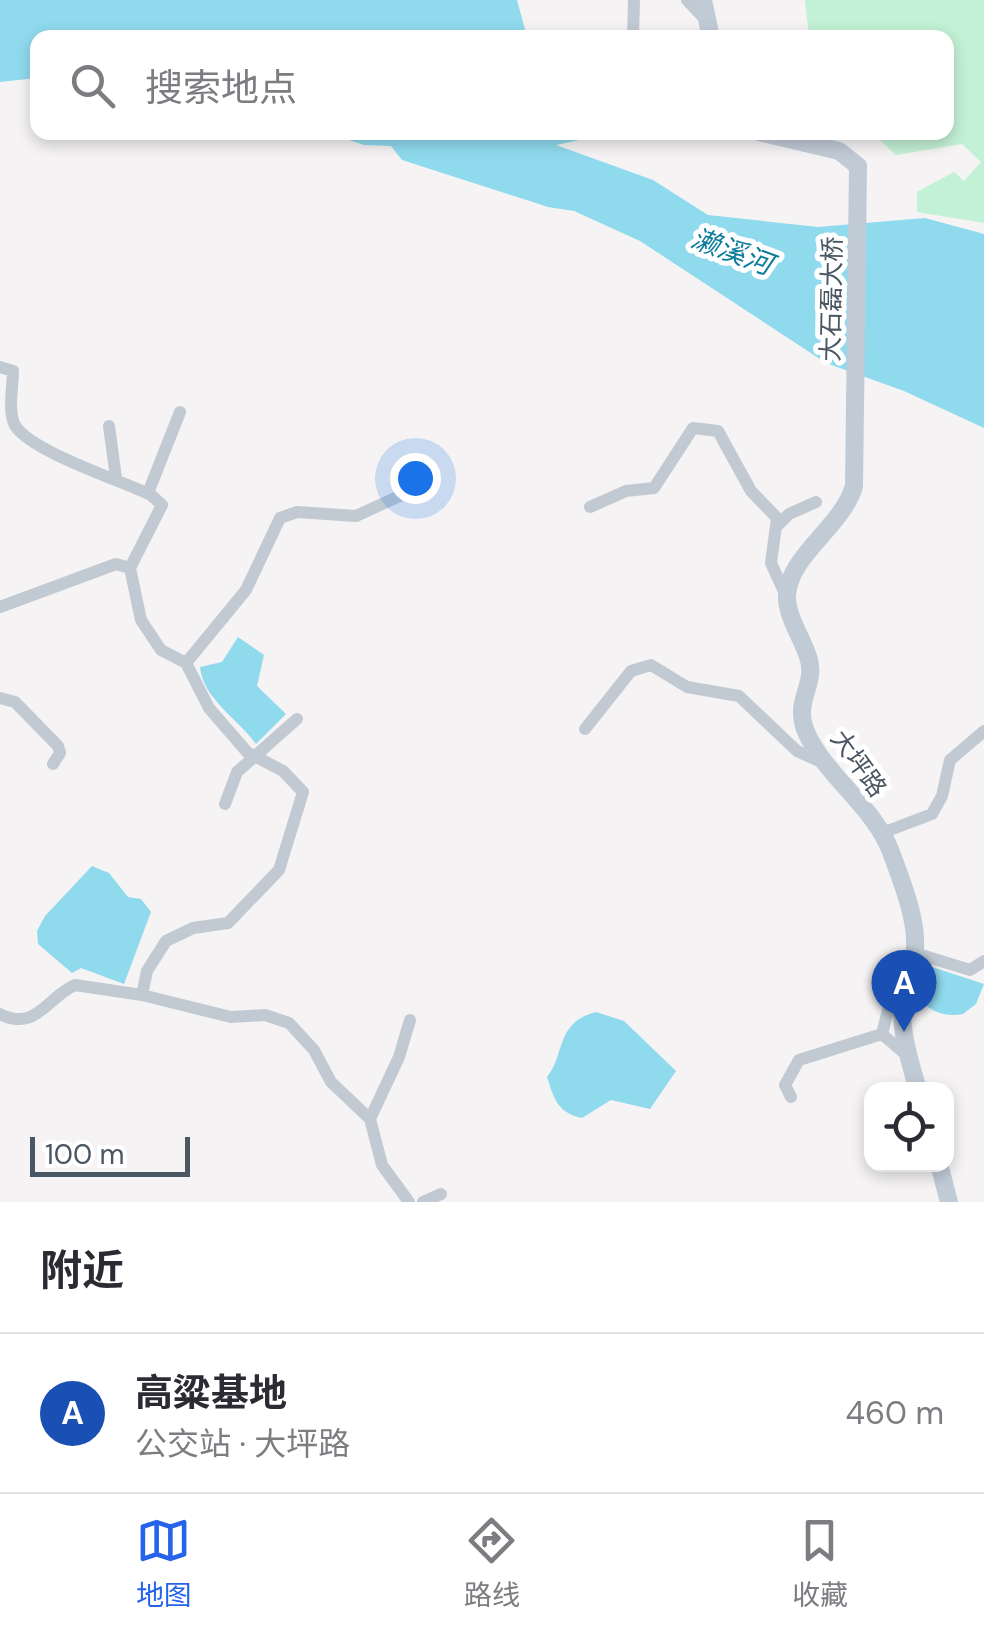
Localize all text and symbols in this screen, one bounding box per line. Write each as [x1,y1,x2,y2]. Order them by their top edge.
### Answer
search box [30,30,954,140]
icon: search [65,58,120,113]
text: 搜索地点 [145,63,297,113]
water label: 濑溪河 [686,220,782,285]
street label: 大石磊大桥 [814,236,849,362]
your location [390,453,441,504]
street label: 大坪路 [823,723,894,803]
pin: A [872,950,936,1032]
map controls [864,1082,954,1172]
button: locate [864,1082,954,1172]
scale bar [30,1132,190,1176]
text: 100 m [45,1136,124,1173]
text: 附近 [40,1243,124,1298]
text: 高粱基地 [135,1368,287,1418]
text: A [61,1392,84,1434]
text: 460 m [846,1392,944,1434]
text: 公交站 · 大坪路 [135,1423,350,1465]
tab: 地图 [136,1513,192,1614]
tab: 路线 [464,1513,520,1614]
tab: 收藏 [792,1513,848,1614]

